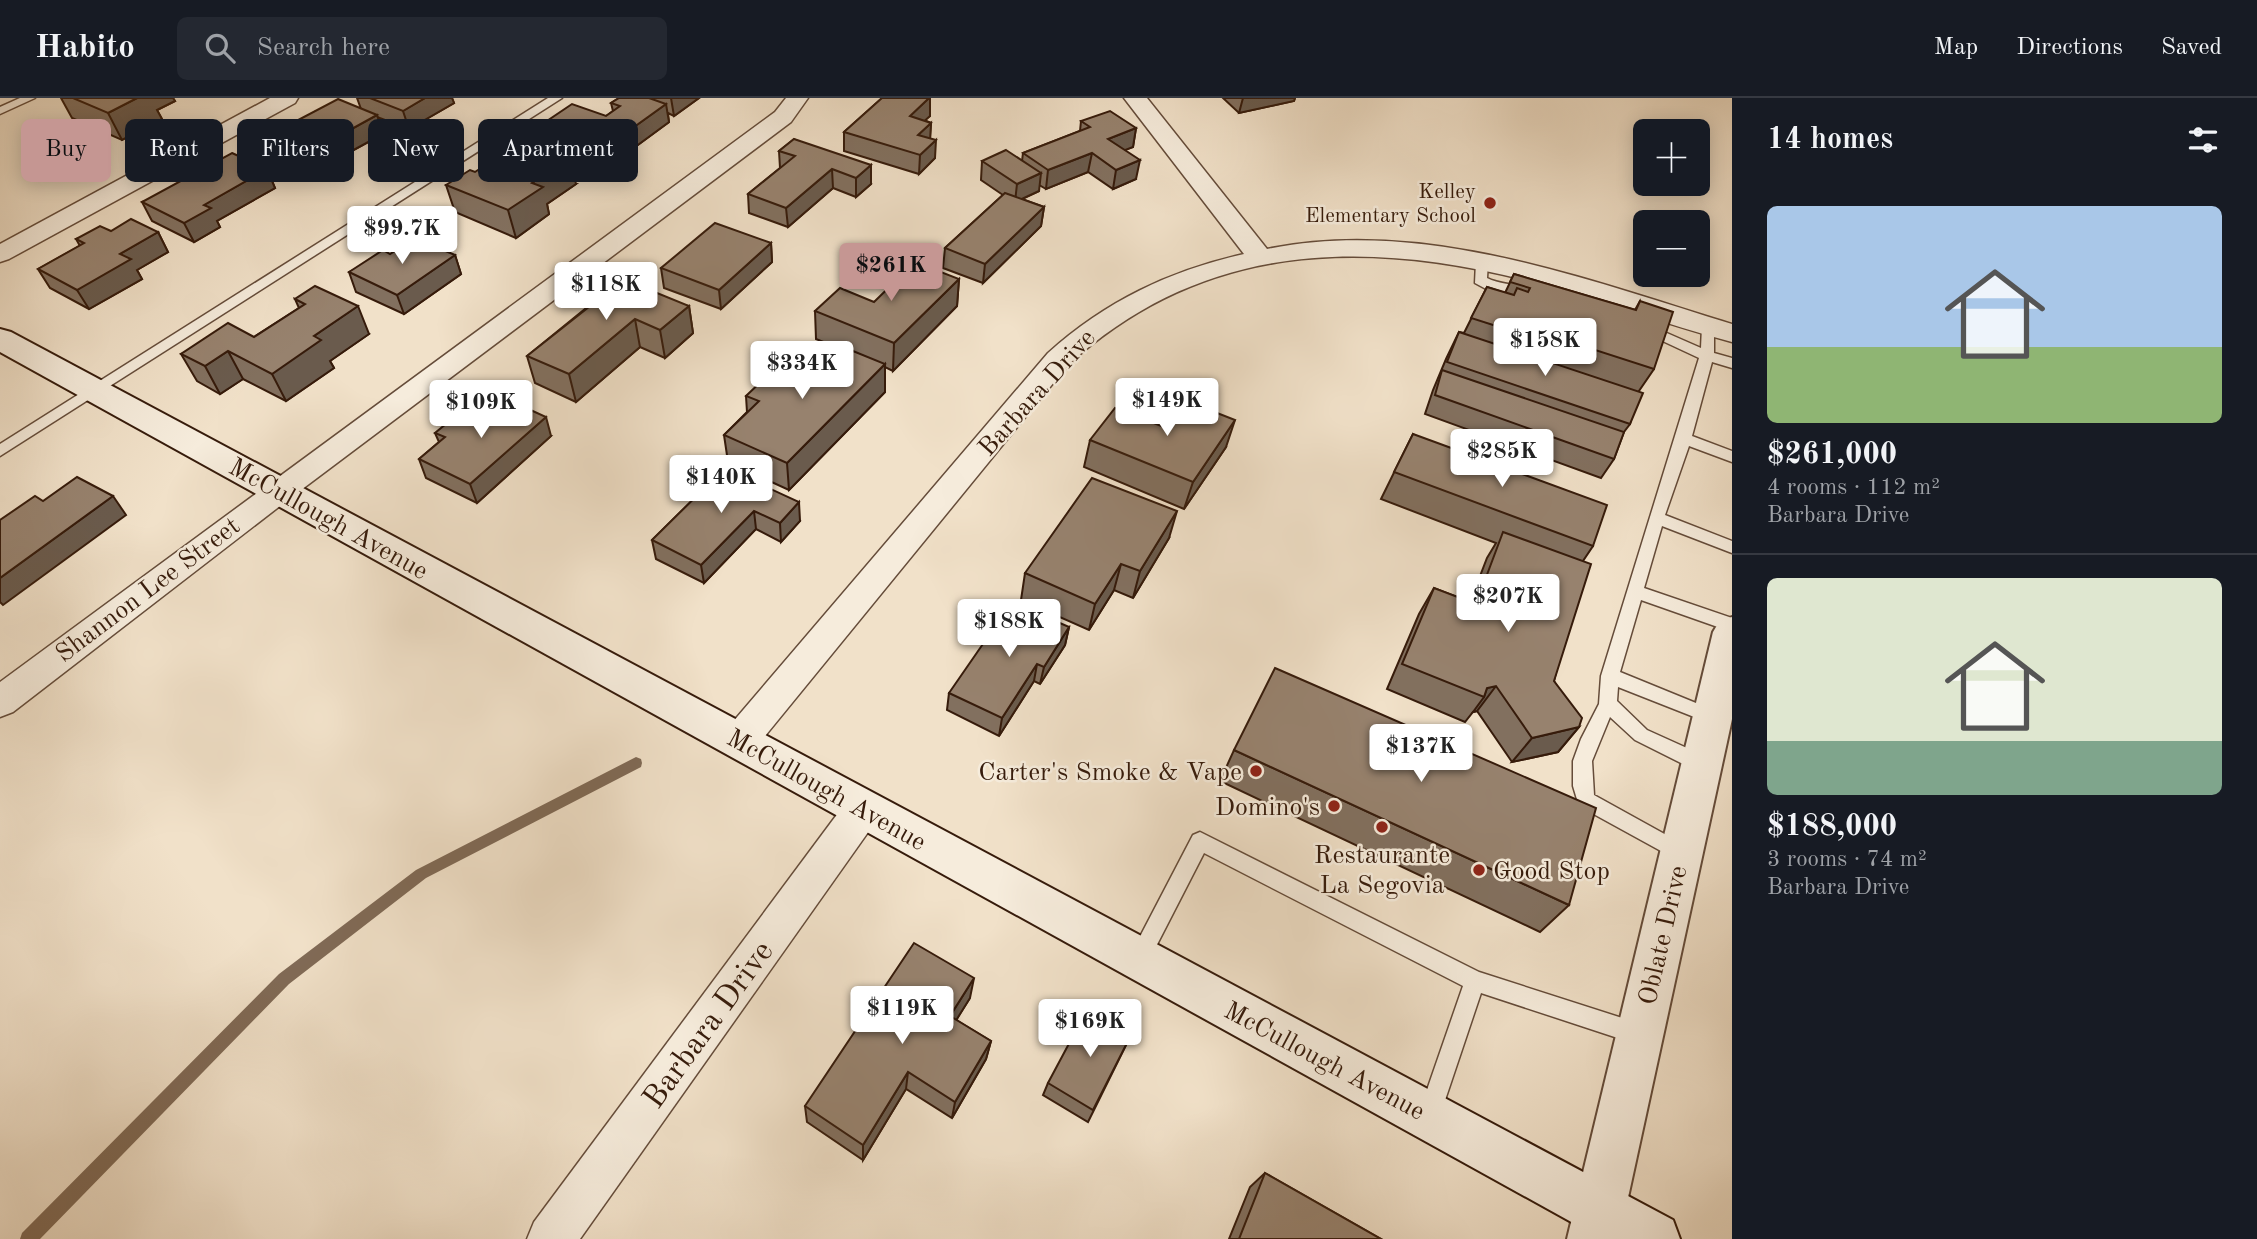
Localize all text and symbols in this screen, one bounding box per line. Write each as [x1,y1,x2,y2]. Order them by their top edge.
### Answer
search box [177,17,667,80]
icon: search [201,29,239,67]
text: Habito [35,32,135,65]
text: Search here [257,35,390,61]
text: Map [1934,36,1978,60]
text: Directions [2016,36,2123,60]
text: Saved [2161,36,2222,60]
chip: Buy [21,119,111,182]
chip: Rent [125,119,223,182]
chip: Filters [237,119,354,182]
chip: New [368,119,464,182]
chip: Apartment [478,119,638,182]
map controls [1633,119,1710,287]
button: + [1633,119,1710,196]
icon: filters [2184,121,2222,159]
text: 14 homes [1767,125,1893,155]
place label: Kelley Elementary School [1305,182,1476,227]
marker: Kelley Elementary School [1482,195,1498,211]
pin: $99.7K [345,206,459,266]
button: − [1633,210,1710,287]
text: $99.7K [363,217,441,240]
pin: $261K [842,244,940,303]
icon: home [1932,251,2058,377]
text: $261K [855,254,927,277]
pin: $118K [557,262,655,322]
text: $118K [570,273,642,296]
pin: $158K [1496,318,1594,378]
street label: Barbara Drive [974,325,1101,462]
text: $158K [1509,329,1581,352]
pin: $334K [753,342,851,401]
text: $334K [766,352,838,375]
pin: $149K [1118,378,1216,438]
pin: $109K [432,380,530,440]
text: $149K [1131,389,1203,412]
text: $109K [445,391,517,414]
pin: $285K [1453,430,1551,489]
text: $285K [1466,440,1538,463]
text: $261,000 [1767,440,1897,470]
street label: McCullough Avenue [224,454,432,585]
pin: $140K [672,456,770,515]
text: $140K [685,466,757,489]
text: 4 rooms · 112 m² [1767,476,1940,499]
text: Barbara Drive [1767,504,1909,527]
street label: Shannon Lee Street [51,513,245,668]
pin: $207K [1459,574,1557,634]
text: $207K [1472,585,1544,608]
pin: $188K [960,600,1058,659]
text: $188K [973,610,1045,633]
icon: home [1932,623,2058,749]
pin: $137K [1372,724,1470,784]
street label: McCullough Avenue [722,725,930,856]
text: $137K [1385,735,1457,758]
place label: Carter's Smoke & Vape [978,760,1242,786]
marker: Carter's Smoke & Vape [1248,763,1264,779]
place label: Domino's [1215,795,1320,821]
marker: Domino's [1326,798,1342,814]
text: $188,000 [1767,812,1897,842]
marker: Restaurante La Segovia [1374,819,1390,835]
place label: Restaurante La Segovia [1314,843,1450,899]
text: 3 rooms · 74 m² [1767,848,1927,871]
place label: Good Stop [1493,859,1610,885]
marker: Good Stop [1471,862,1487,878]
street label: Oblate Drive [1635,863,1693,1008]
text: Barbara Drive [1767,876,1909,899]
street label: Barbara Drive [638,936,781,1115]
pin: $119K [853,986,951,1046]
text: $119K [866,997,938,1020]
street label: McCullough Avenue [1219,998,1429,1126]
pin: $169K [1041,1000,1139,1059]
text: $169K [1054,1010,1126,1033]

